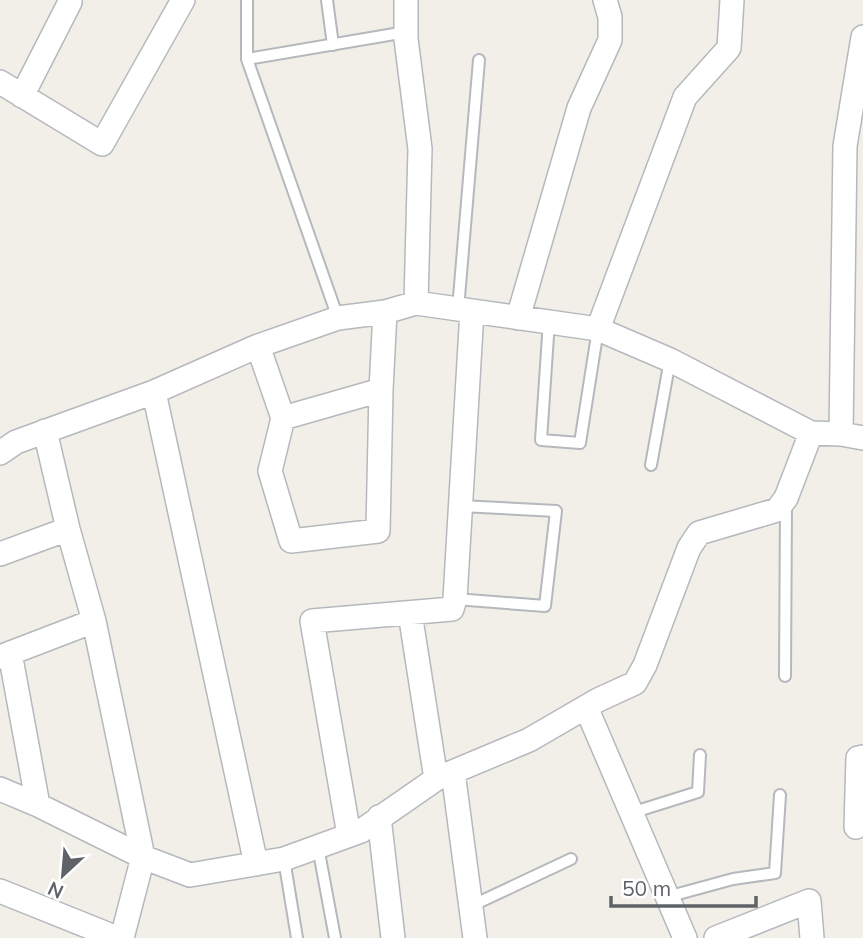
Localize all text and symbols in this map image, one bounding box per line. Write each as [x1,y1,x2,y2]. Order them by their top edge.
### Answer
north arrow [28,840,98,910]
scale bar [611,864,756,908]
text: 50 m [622,875,671,901]
text: N [44,876,67,904]

